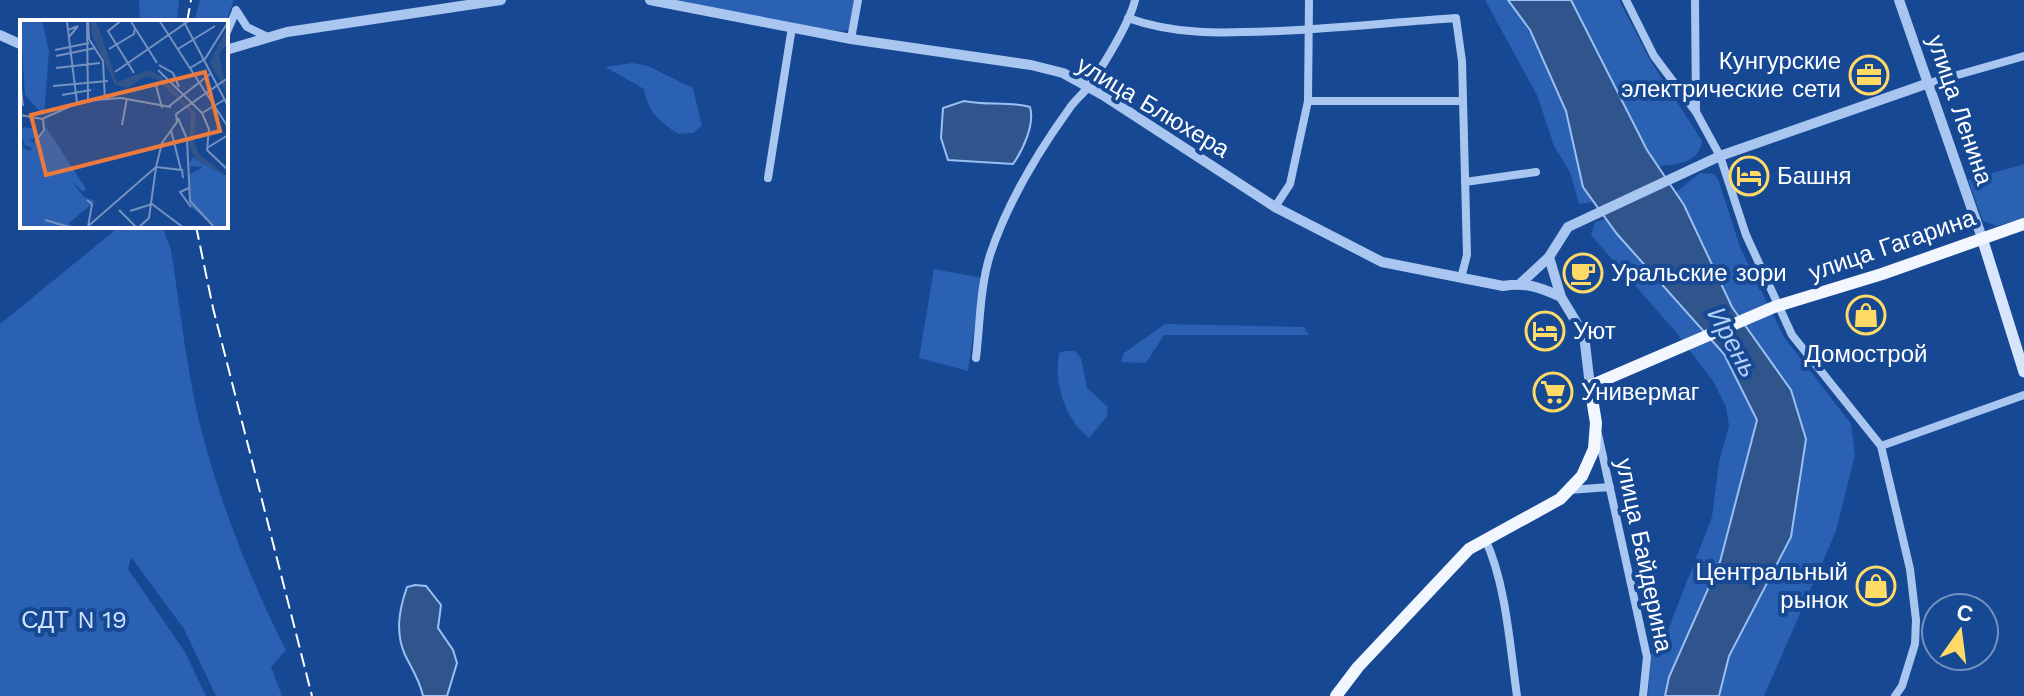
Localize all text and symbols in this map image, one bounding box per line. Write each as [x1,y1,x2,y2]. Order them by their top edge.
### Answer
inset map [20,20,228,228]
street label: улица Ленина [1921,31,1999,189]
place label: Кунгурские электрические сети [1621,47,1841,103]
street label: улица Блюхера [1072,50,1235,164]
office icon: Кунгурские электрические сети [1848,54,1890,96]
hotel icon: Башня [1728,155,1770,197]
place label: Башня [1777,162,1852,190]
street label: улица Гагарина [1805,203,1979,287]
cafe icon: Уральские зори [1562,252,1604,294]
place label: Уральские зори [1611,259,1787,287]
shop icon: Домострой [1845,294,1887,336]
water label: Ирень [1702,302,1764,382]
hotel icon: Уют [1524,310,1566,352]
place label: Уют [1573,317,1616,345]
place label: Домострой [1805,340,1927,368]
supermarket icon: Универмаг [1532,371,1574,413]
place label: Универмаг [1581,378,1700,406]
street label: улица Байдерина [1610,456,1678,655]
place label: Центральный рынок [1696,558,1848,614]
shop icon: Центральный рынок [1855,565,1897,607]
north arrow [1920,592,2000,672]
text: С [1954,599,1976,627]
park label: СДТ N 19 [21,606,127,634]

